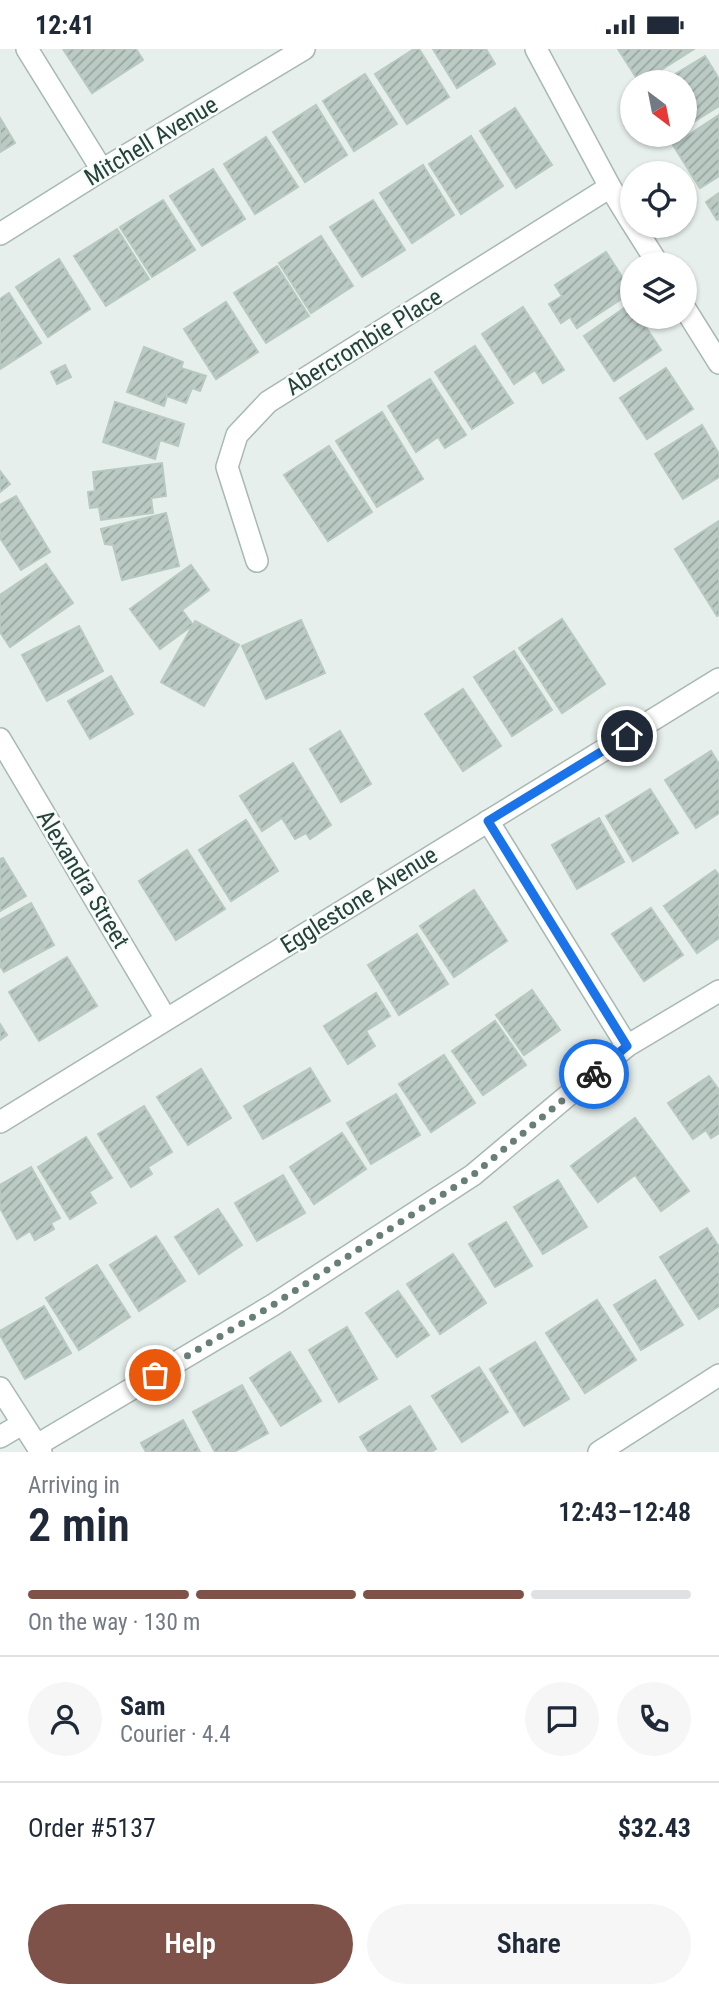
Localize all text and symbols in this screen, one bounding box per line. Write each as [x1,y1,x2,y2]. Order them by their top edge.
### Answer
text: 12:41 [35,10,95,40]
north arrow [620,70,696,147]
map controls [620,70,697,329]
street label: Mitchell Avenue [79,90,223,192]
button: locate [620,161,697,238]
button: layers [620,252,697,329]
street label: Abercrombie Place [281,283,447,401]
pin [597,706,657,766]
icon: home [608,717,646,755]
street label: Alexandra Street [31,805,135,953]
street label: Egglestone Avenue [275,841,443,959]
courier [559,1039,629,1109]
icon: bike [575,1055,613,1093]
pin [125,1345,185,1405]
icon: bag [136,1356,174,1394]
text: Arriving in [28,1472,120,1499]
text: 12:43–12:48 [558,1497,691,1527]
text: 2 min [28,1498,130,1552]
text: On the way · 130 m [28,1609,200,1636]
button: person [28,1682,102,1756]
button: chat [525,1682,599,1756]
button: phone [617,1682,691,1756]
text: Sam [120,1691,166,1721]
text: Courier · 4.4 [120,1721,231,1748]
text: Order #5137 [28,1813,156,1843]
text: $32.43 [618,1813,691,1843]
button: Help [28,1904,353,1984]
button: Share [367,1904,691,1984]

